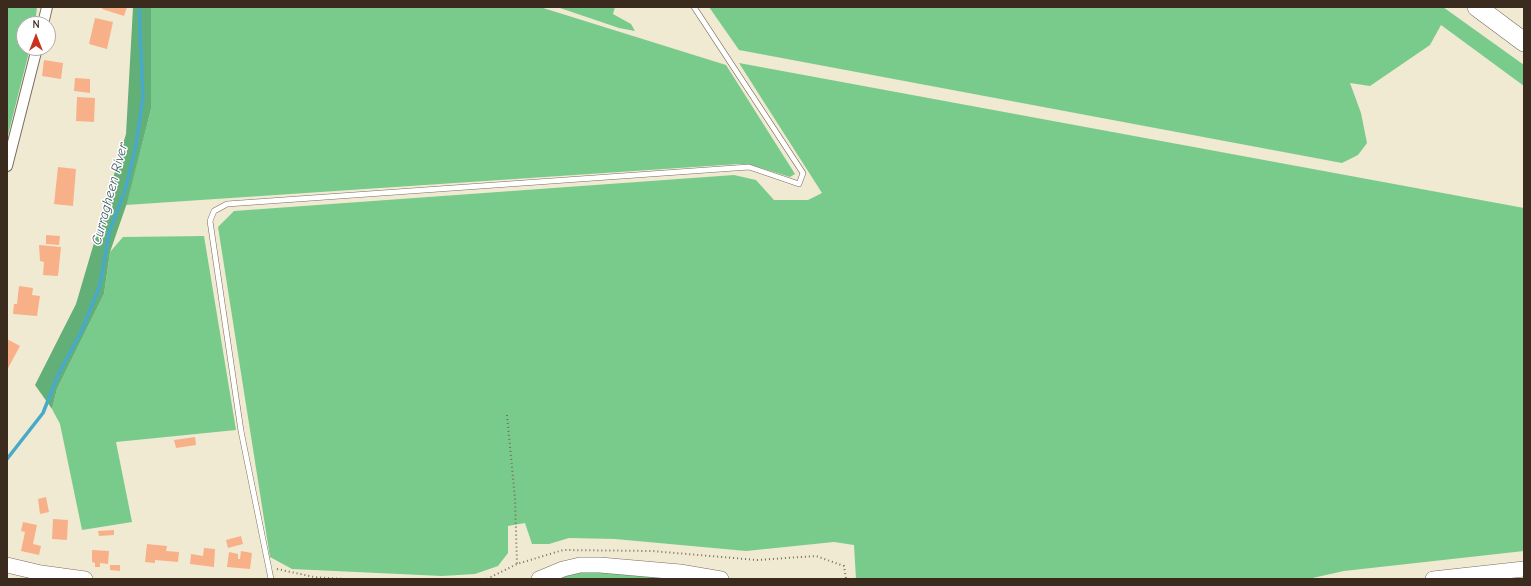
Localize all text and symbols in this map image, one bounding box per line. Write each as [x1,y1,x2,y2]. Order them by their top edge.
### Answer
north arrow [16,16,56,56]
text: N [32,18,40,31]
water label: Curragheen River [88,141,132,247]

